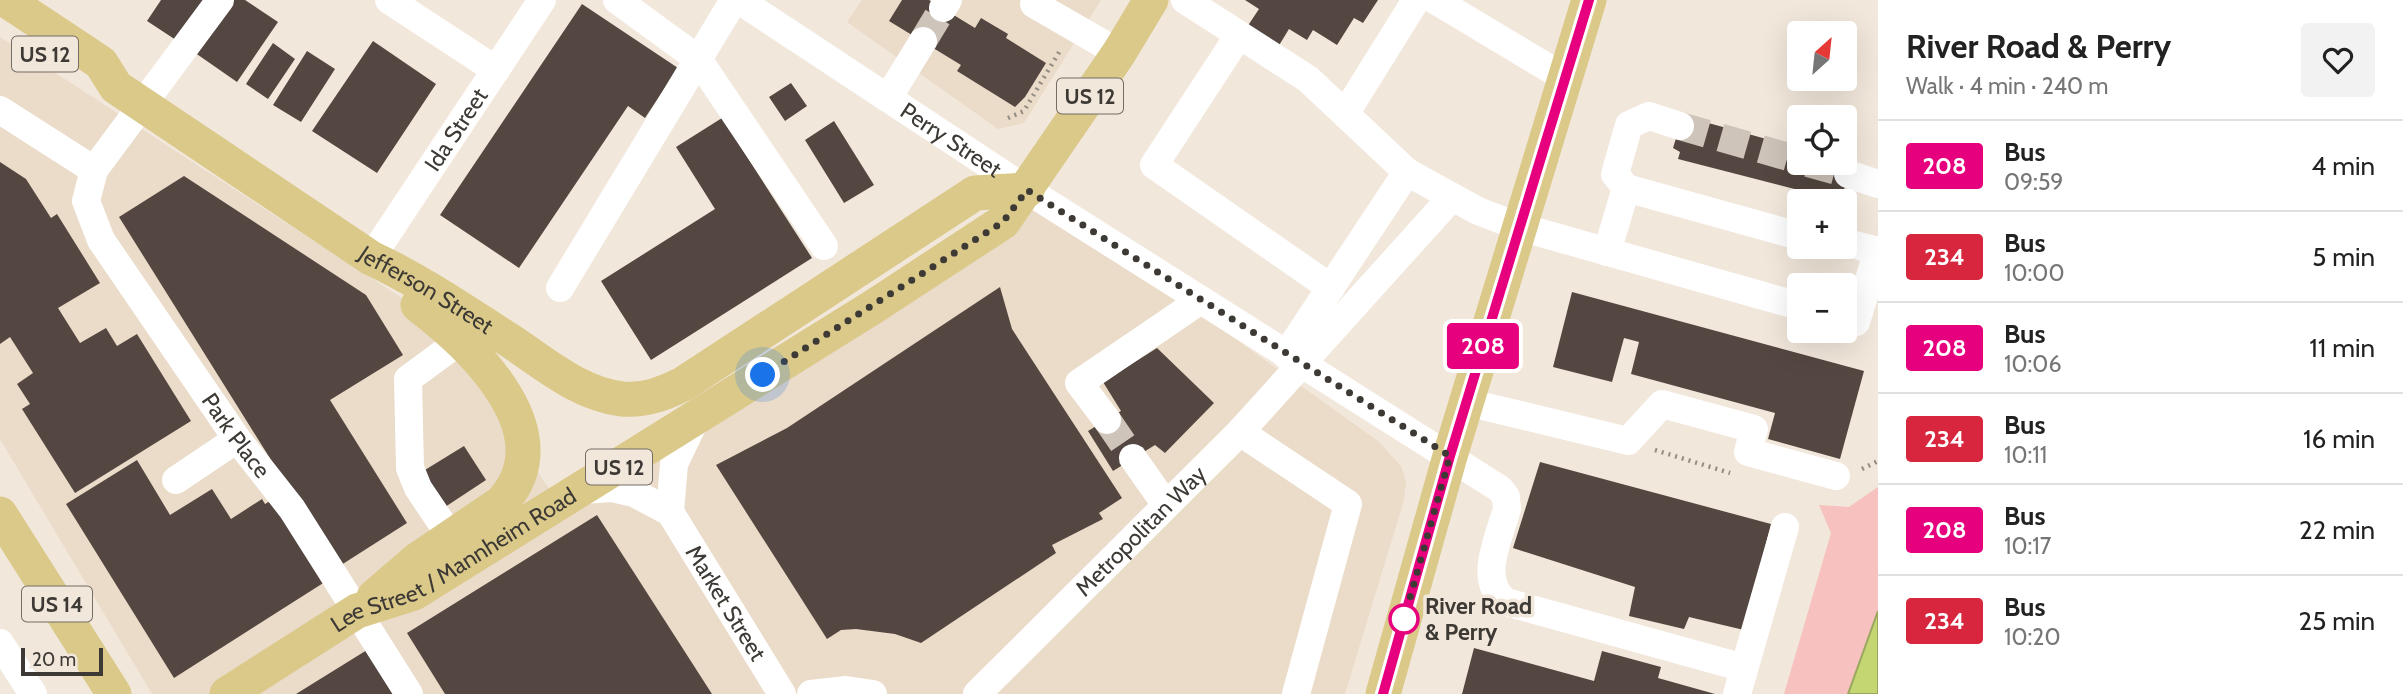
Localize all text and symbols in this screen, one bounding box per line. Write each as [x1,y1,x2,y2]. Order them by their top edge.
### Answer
north arrow [1787,21,1857,91]
map controls [1787,21,1857,343]
button: heart [2301,23,2375,97]
text: River Road & Perry [1906,26,2171,66]
road number: US 12 [12,36,78,72]
text: Walk · 4 min · 240 m [1906,72,2108,100]
road number: US 12 [1057,78,1123,114]
street label: Ida Street [419,83,494,176]
street label: Perry Street [895,96,1007,183]
button: locate [1787,105,1857,175]
text: Bus [2004,136,2045,168]
text: 4 min [2311,150,2375,182]
text: 208 [1922,151,1967,180]
text: 09:59 [2004,168,2063,196]
button: + [1787,189,1857,259]
text: Bus [2004,227,2045,259]
street label: Jefferson Street [353,239,499,340]
text: 5 min [2312,241,2375,273]
text: 234 [1924,242,1965,271]
text: 10:00 [2004,259,2064,287]
button: − [1787,273,1857,343]
text: Bus [2004,318,2045,350]
line badge: 208 [1443,323,1523,369]
text: 208 [1461,331,1505,360]
text: 11 min [2309,332,2375,364]
text: 208 [1922,333,1967,362]
text: 10:06 [2004,350,2061,378]
your location [745,357,780,392]
street label: Park Place [196,388,276,484]
text: Bus [2004,409,2045,441]
text: 16 min [2303,423,2375,455]
text: 234 [1924,424,1965,453]
text: 10:11 [2004,441,2047,469]
road number: US 12 [586,449,652,484]
street label: Metropolitan Way [1069,460,1212,602]
street label: Lee Street / Mannheim Road [325,482,581,638]
text: Bus [2004,500,2045,532]
text: 22 min [2299,514,2375,546]
text: 208 [1922,515,1967,544]
text: 10:17 [2004,532,2051,560]
street label: Market Street [680,540,772,666]
road number: US 14 [22,586,92,622]
text: Bus [2004,591,2045,623]
place label: River Road & Perry [1425,592,1532,646]
marker: River Road & Perry [1389,604,1419,634]
text: 25 min [2299,605,2375,637]
text: 234 [1924,606,1965,635]
text: 10:20 [2004,623,2060,651]
scale bar [21,645,103,677]
text: 20 m [32,648,76,671]

